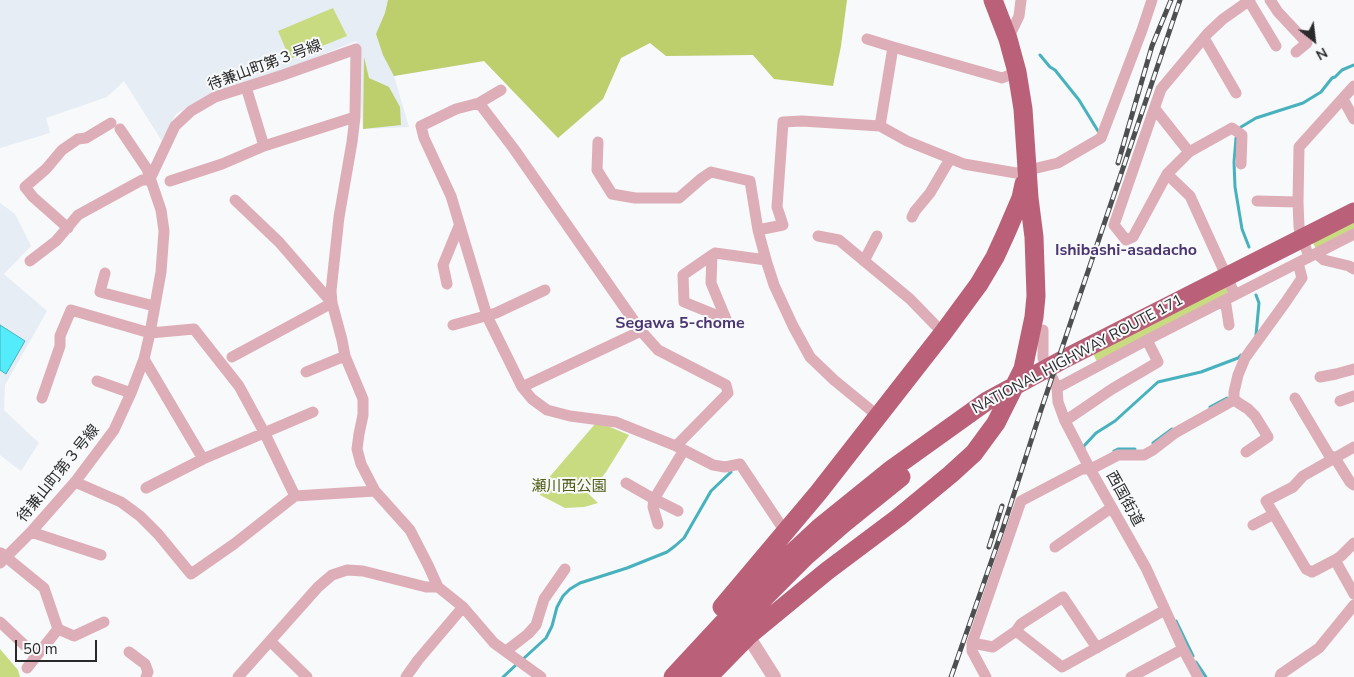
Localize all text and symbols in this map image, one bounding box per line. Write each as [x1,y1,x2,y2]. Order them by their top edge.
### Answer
north arrow [1289,15,1339,65]
street label: 待兼山町第３号線 [206,37,324,95]
text: N [1312,43,1331,64]
district label: Ishibashi-asadacho [1055,241,1197,261]
street label: NATIONAL HIGHWAY ROUTE 171 [969,292,1187,418]
district label: Segawa 5-chome [615,314,745,334]
street label: 待兼山町第３号線 [14,422,104,526]
street label: 西国街道 [1102,468,1146,530]
park label: 瀬川西公園 [532,478,606,496]
scale bar [18,630,100,662]
text: 50 m [23,639,58,659]

